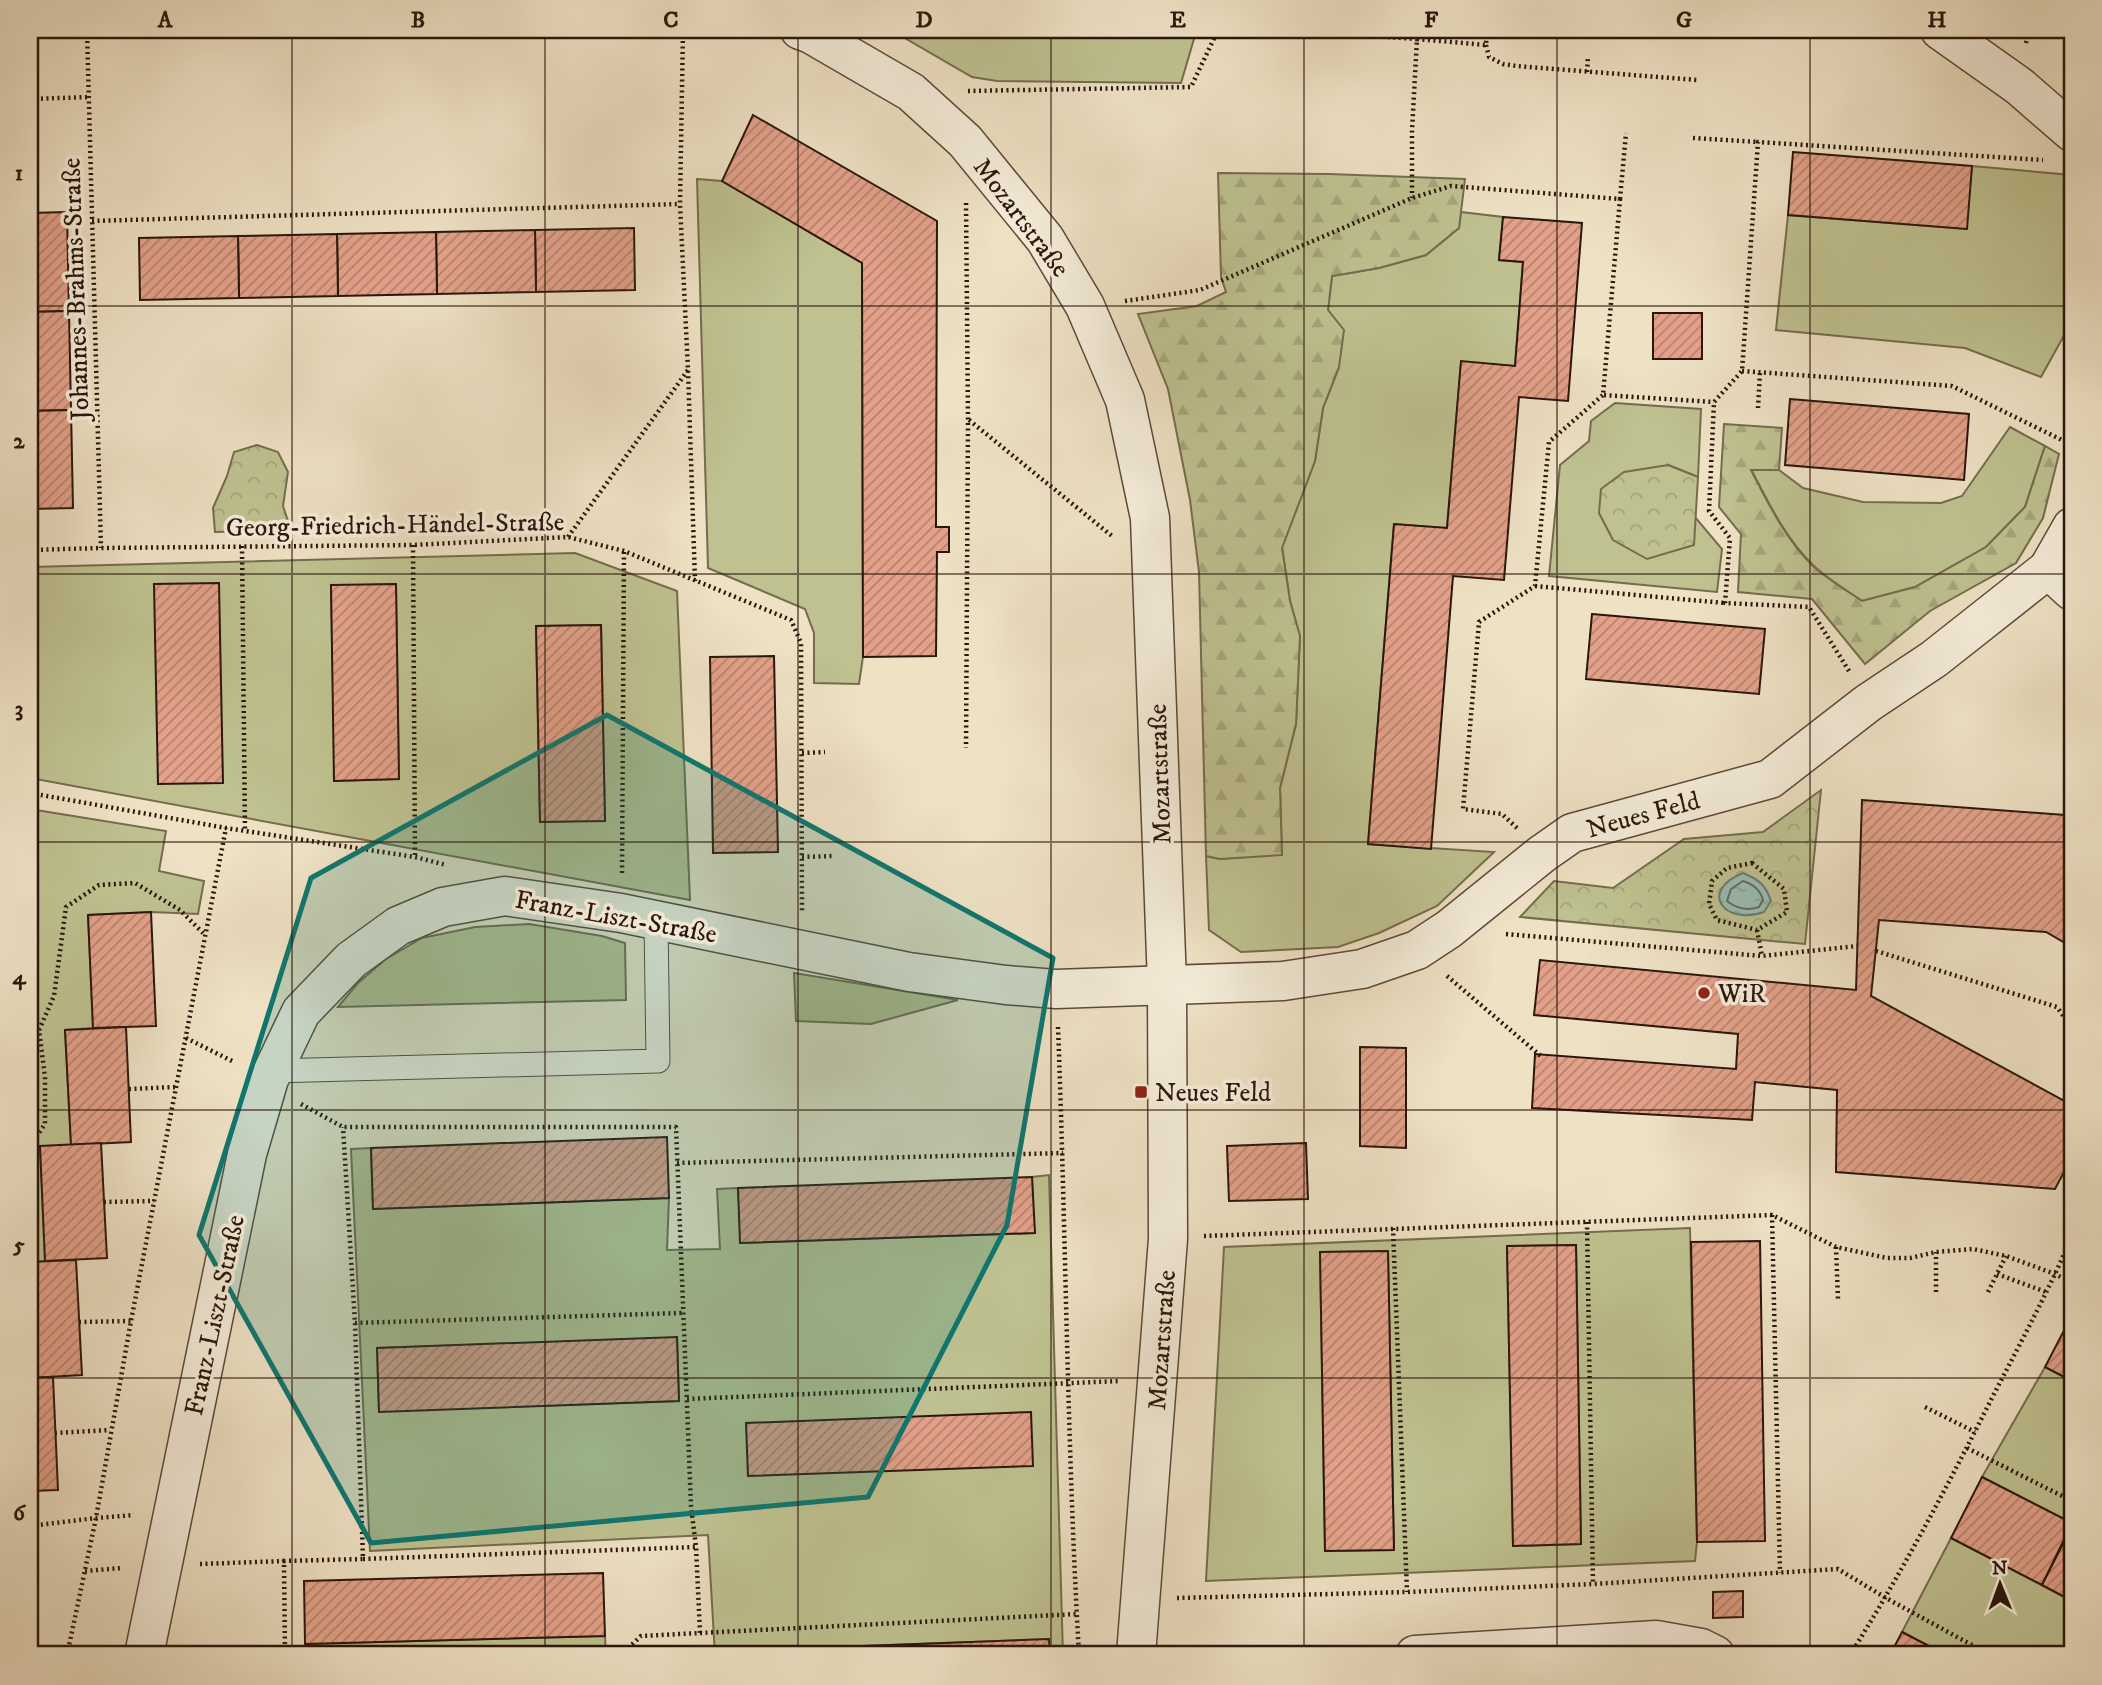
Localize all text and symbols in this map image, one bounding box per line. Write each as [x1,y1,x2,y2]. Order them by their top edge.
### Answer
text: A [157,6,174,35]
text: B [411,6,425,35]
text: C [663,6,679,35]
text: D [915,6,933,35]
text: E [1170,6,1186,35]
text: F [1424,6,1439,35]
text: G [1676,6,1692,35]
text: H [1927,6,1947,35]
street label: Mozartstraße [965,152,1076,284]
street label: Johannes-Brahms-Straße [55,157,98,423]
text: 1 [15,159,23,188]
text: 2 [13,427,25,456]
street label: Georg-Friedrich-Händel-Straße [225,506,565,545]
text: 3 [15,695,23,724]
street label: Mozartstraße [1142,703,1179,845]
street label: Neues Feld [1583,784,1704,846]
street label: Franz-Liszt-Straße [512,883,719,951]
text: 4 [12,963,27,992]
place label: WiR [1717,978,1766,1011]
marker: WiR [1696,985,1712,1001]
place label: Neues Feld [1155,1077,1271,1110]
marker: Neues Feld [1133,1084,1149,1100]
street label: Franz-Liszt-Straße [178,1212,253,1419]
text: 5 [12,1231,25,1260]
street label: Mozartstraße [1141,1269,1184,1411]
text: 6 [13,1499,27,1528]
north arrow [1966,1548,2036,1618]
text: N [1992,1557,2008,1580]

